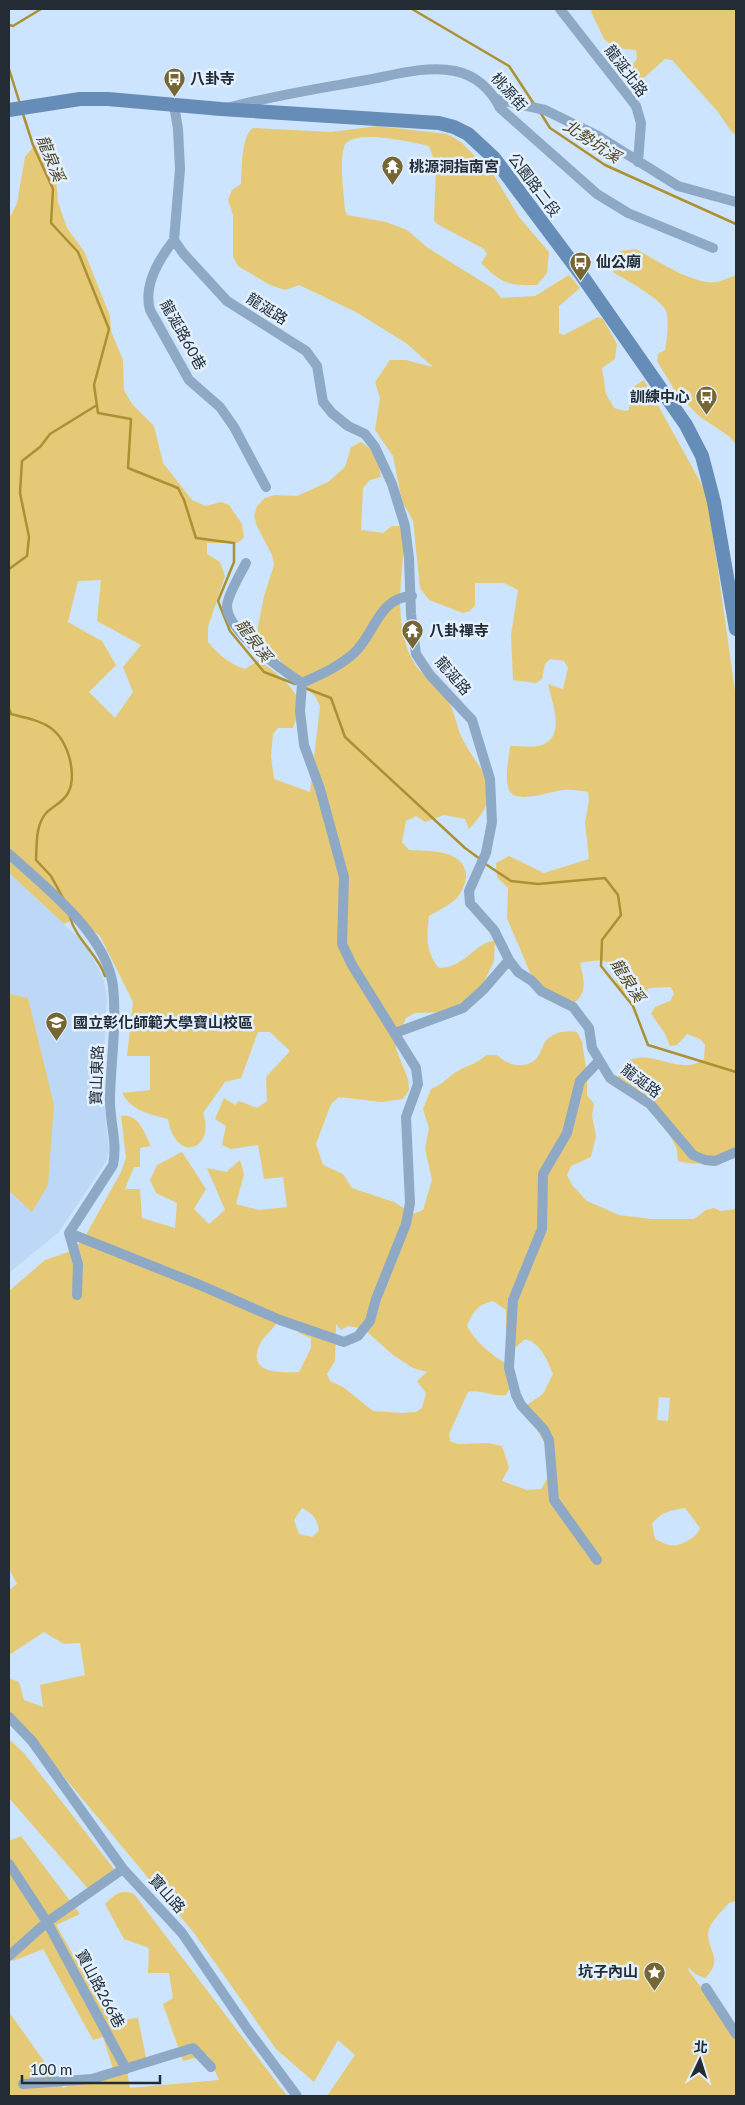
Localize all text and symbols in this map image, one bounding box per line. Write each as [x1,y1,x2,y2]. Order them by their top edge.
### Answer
street label: 龍涎北路 [602,41,652,100]
bus stop icon: 八卦寺 [162,67,186,98]
place label: 八卦寺 [190,69,235,87]
street label: 桃源街 [488,69,531,114]
water label: 北勢坑溪 [560,115,626,167]
water label: 龍泉溪 [34,132,70,185]
street label: 公園路二段 [505,149,565,220]
temple icon: 桃源洞指南宮 [381,155,405,186]
place label: 桃源洞指南宮 [409,157,499,175]
bus stop icon: 仙公廟 [568,250,592,281]
place label: 仙公廟 [596,252,641,270]
street label: 龍涎路 [244,289,291,328]
street label: 龍涎路60巷 [157,296,211,373]
bus stop icon: 訓練中心 [694,385,718,416]
place label: 訓練中心 [630,387,690,405]
water label: 龍泉溪 [232,615,278,666]
temple icon: 八卦禪寺 [401,619,425,650]
place label: 八卦禪寺 [429,621,489,639]
street label: 龍涎路 [432,652,475,698]
water label: 龍泉溪 [607,954,651,1007]
school or university icon: 國立彰化師範大學寶山校區 [45,1011,69,1042]
place label: 國立彰化師範大學寶山校區 [73,1013,253,1031]
street label: 寶山東路 [86,1045,106,1105]
street label: 龍涎路 [618,1059,665,1101]
street label: 寶山路 [146,1871,189,1916]
street label: 寶山路266巷 [73,1946,129,2031]
place icon: 坑子內山 [642,1960,666,1991]
place label: 坑子內山 [578,1962,638,1980]
north arrow [675,2035,725,2085]
text: 北 [693,2038,709,2056]
scale bar [22,2052,160,2084]
text: 100 m [30,2060,72,2078]

